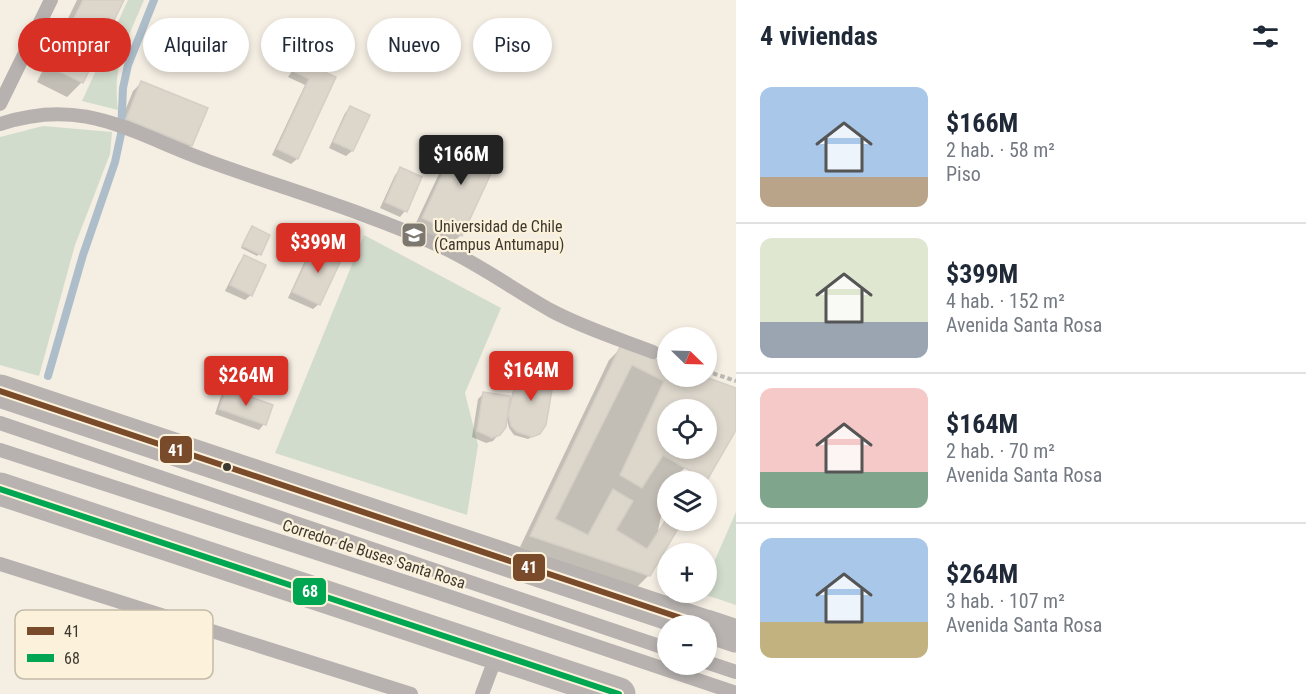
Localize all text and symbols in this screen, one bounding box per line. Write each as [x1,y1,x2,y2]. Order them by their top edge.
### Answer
chip: Comprar [18,18,131,72]
chip: Alquilar [143,18,249,72]
chip: Filtros [261,18,355,72]
chip: Nuevo [367,18,461,72]
chip: Piso [473,18,552,72]
icon: filters [1249,20,1282,53]
text: 4 viviendas [760,21,878,51]
text: $166M [946,108,1018,138]
icon: home [808,111,880,183]
pin: $166M [419,135,503,186]
text: 2 hab. · 58 m² [946,138,1055,162]
text: $166M [433,142,489,166]
text: Piso [946,162,981,186]
place label: Universidad de Chile (Campus Antumapu) [434,217,564,254]
school or university icon: Universidad de Chile (Campus Antumapu) [399,220,429,250]
pin: $399M [276,223,360,274]
text: $399M [290,230,346,254]
text: $399M [946,259,1018,289]
icon: home [808,262,880,334]
text: 4 hab. · 152 m² [946,289,1065,313]
text: Avenida Santa Rosa [946,313,1102,337]
north arrow [657,327,717,387]
map controls [657,327,717,675]
pin: $164M [489,351,573,402]
pin: $264M [204,356,288,407]
text: $164M [503,358,559,382]
text: $264M [218,363,274,387]
button: locate [657,399,717,459]
text: $164M [946,409,1018,439]
icon: home [808,412,880,484]
line badge: 41 [159,435,193,464]
text: 2 hab. · 70 m² [946,439,1055,463]
text: 41 [168,441,184,460]
unlabelled marker [221,461,233,473]
text: Avenida Santa Rosa [946,463,1102,487]
button: layers [657,471,717,531]
street label: Corredor de Buses Santa Rosa [280,515,468,593]
button: + [657,543,717,603]
line badge: 41 [512,553,546,582]
text: 41 [521,558,537,577]
text: $264M [946,559,1018,589]
icon: home [808,562,880,634]
line badge: 68 [292,577,327,606]
text: 68 [302,582,318,601]
text: 3 hab. · 107 m² [946,589,1065,613]
legend [15,610,213,679]
text: Avenida Santa Rosa [946,613,1102,637]
button: − [657,615,717,675]
text: 41 [64,622,80,641]
text: 68 [64,649,80,668]

